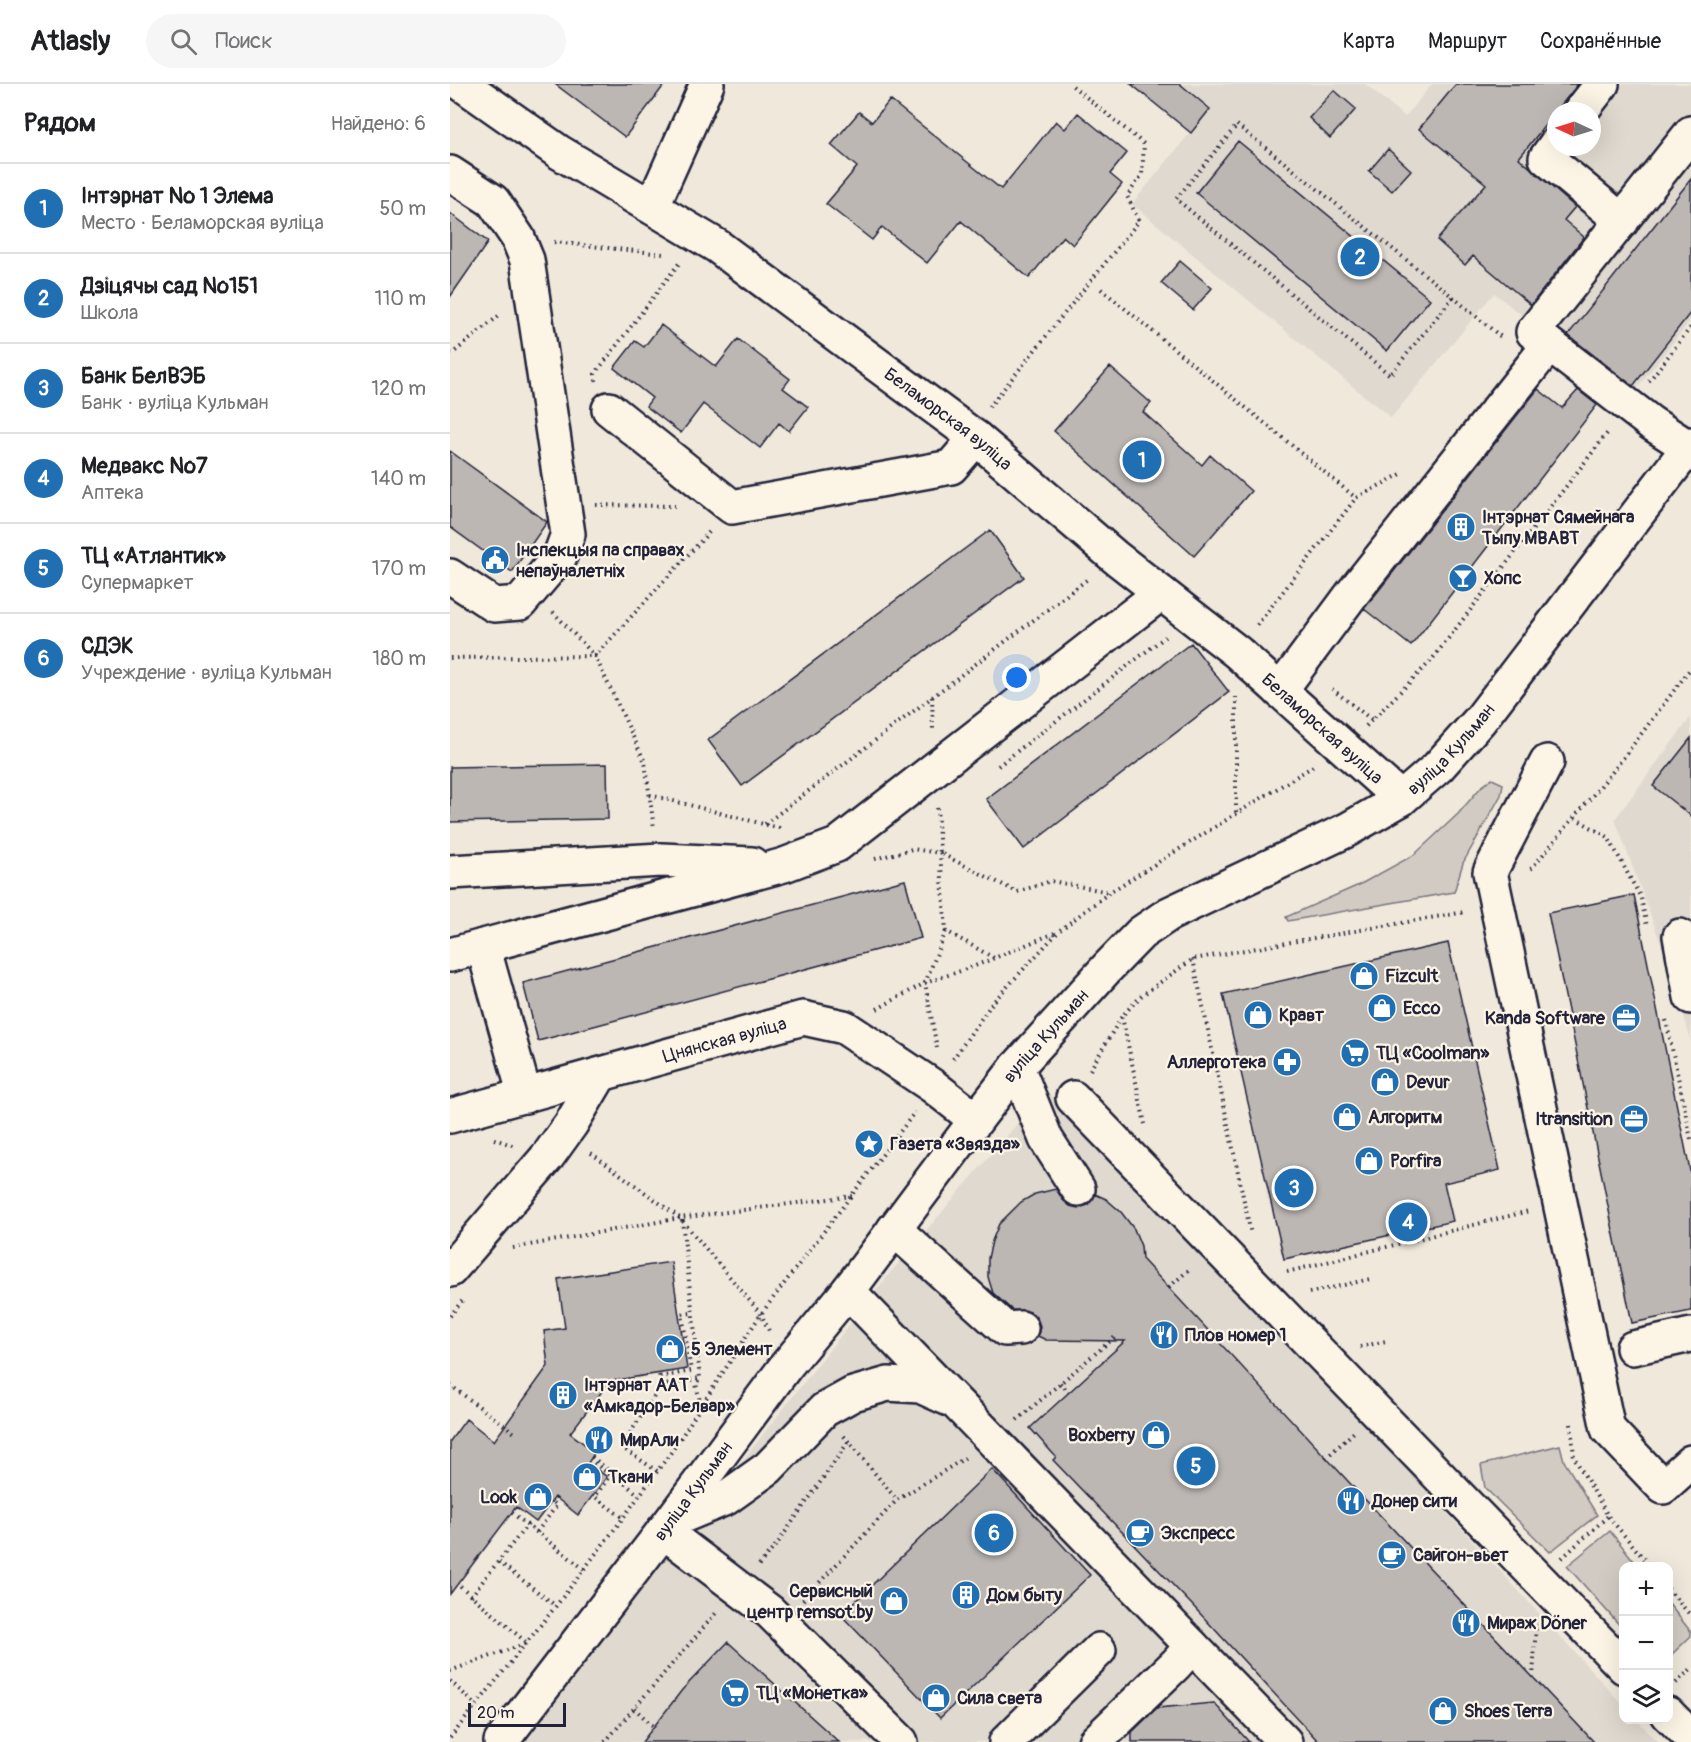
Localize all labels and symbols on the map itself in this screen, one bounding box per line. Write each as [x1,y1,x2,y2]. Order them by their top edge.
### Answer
north arrow [1547,102,1601,156]
pin: 2 [1340,234,1380,279]
street label: Беламорская вуліца [879,363,1017,476]
pin: 1 [1122,438,1162,482]
place label: Інтэрнат Сямейнага Тыпу МВАВТ [1481,506,1635,550]
building icon: Інтэрнат Сямейнага Тыпу МВАВТ [1445,511,1477,543]
place label: Інспекцыя па справах непаўналетніх [516,539,685,583]
public building icon: Інспекцыя па справах непаўналетніх [479,544,511,576]
bar icon: Хопс [1447,562,1479,594]
place label: Хопс [1484,567,1522,590]
your location [1002,663,1031,692]
street label: Беламорская вуліца [1256,668,1388,789]
street label: вуліца Кульман [1403,699,1500,800]
shop icon: Fizcult [1348,960,1380,992]
place label: Fizcult [1385,965,1439,988]
street label: вуліца Кульман [998,985,1094,1088]
shop icon: Ecco [1366,992,1398,1024]
place label: Ecco [1403,997,1441,1020]
shop icon: Кравт [1242,999,1274,1031]
office icon: Kanda Software [1610,1002,1642,1034]
place label: Кравт [1279,1004,1325,1027]
place label: Kanda Software [1485,1007,1606,1030]
street label: Цнянская вуліца [660,1012,789,1068]
supermarket icon: ТЦ «Coolman» [1339,1037,1371,1069]
place label: ТЦ «Coolman» [1375,1042,1490,1065]
pharmacy icon: Аллерготека [1271,1046,1303,1078]
place label: Аллерготека [1167,1051,1267,1074]
shop icon: Devur [1369,1066,1401,1098]
place label: Devur [1406,1071,1450,1094]
shop icon: Алгоритм [1331,1101,1363,1133]
office icon: Itransition [1618,1103,1650,1135]
place label: Алгоритм [1368,1106,1442,1129]
place label: Itransition [1535,1108,1613,1131]
place icon: Газета «Звязда» [853,1128,885,1160]
place label: Газета «Звязда» [890,1133,1021,1156]
shop icon: Porfira [1353,1145,1385,1177]
place label: Porfira [1390,1150,1442,1173]
pin: 3 [1274,1166,1314,1210]
pin: 4 [1388,1200,1428,1244]
restaurant icon: Плов номер 1 [1148,1319,1180,1351]
place label: Плов номер 1 [1185,1324,1287,1347]
shop icon: 5 Элемент [654,1333,686,1365]
place label: 5 Элемент [691,1338,774,1361]
place label: Інтэрнат ААТ «Амкадор-Белвар» [584,1374,736,1418]
building icon: Інтэрнат ААТ «Амкадор-Белвар» [547,1379,579,1411]
shop icon: Boxberry [1140,1419,1172,1451]
restaurant icon: МирАли [583,1424,615,1456]
place label: Boxberry [1068,1424,1135,1447]
place label: МирАли [620,1429,679,1452]
street label: вуліца Кульман [649,1437,738,1546]
pin: 5 [1176,1444,1216,1488]
shop icon: Ткани [571,1461,603,1493]
place label: Ткани [607,1466,653,1489]
shop icon: Look [522,1481,554,1513]
restaurant icon: Донер сити [1335,1485,1367,1517]
place label: Look [480,1486,517,1509]
place label: Донер сити [1371,1490,1457,1513]
pin: 6 [974,1510,1014,1556]
cafe icon: Экспресс [1124,1517,1156,1549]
place label: Экспресс [1161,1522,1235,1545]
cafe icon: Сайгон-вьет [1376,1539,1408,1571]
place label: Сайгон-вьет [1413,1544,1510,1567]
building icon: Дом быту [950,1579,982,1611]
place label: Сервисный центр remsot.by [747,1580,873,1624]
place label: Дом быту [986,1584,1062,1607]
shop icon: Сервисный центр remsot.by [878,1585,910,1617]
restaurant icon: Мираж Döner [1450,1607,1482,1639]
place label: Мираж Döner [1487,1612,1587,1635]
supermarket icon: ТЦ «Монетка» [719,1677,751,1709]
place label: ТЦ «Монетка» [755,1682,869,1705]
shop icon: Сила света [920,1682,952,1714]
place label: Сила света [957,1687,1043,1710]
shop icon: Shoes Terra [1427,1695,1459,1727]
scale bar [468,1700,566,1728]
place label: Shoes Terra [1464,1700,1553,1723]

